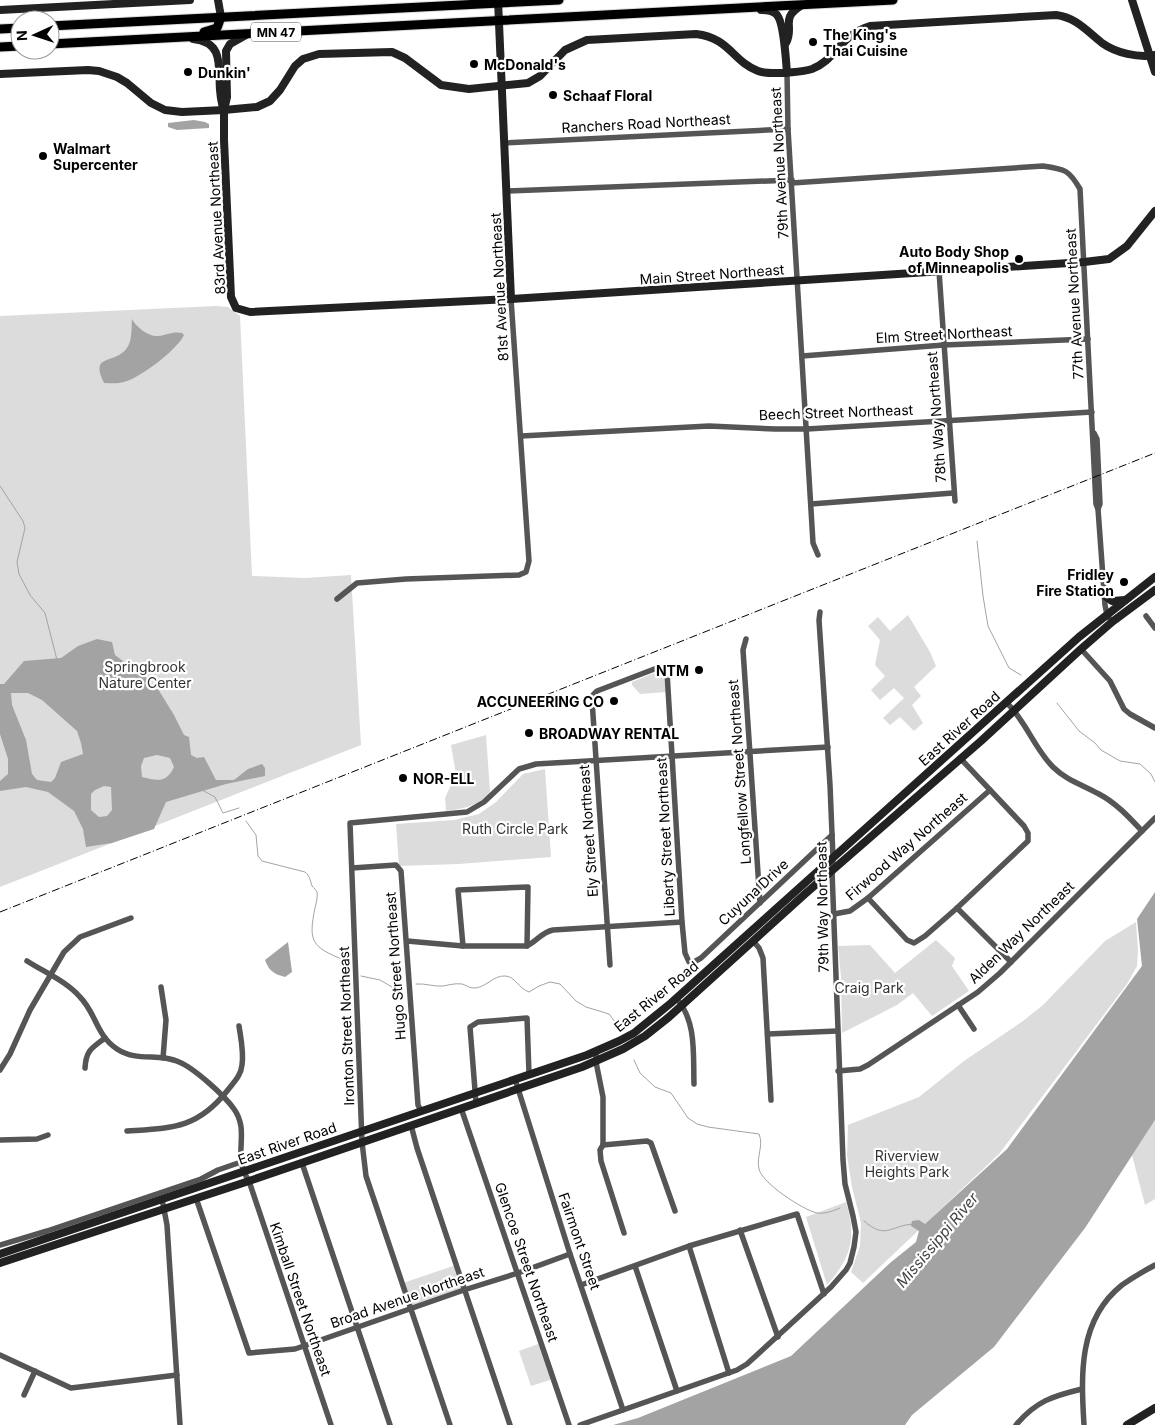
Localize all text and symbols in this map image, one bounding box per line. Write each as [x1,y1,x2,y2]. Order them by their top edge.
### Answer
north arrow [10,10,60,60]
road number: MN 47 [251,22,301,42]
place label: The King's Thai Cuisine [823,26,908,59]
text: N [13,30,30,41]
marker: The King's Thai Cuisine [807,36,819,48]
place label: McDonald's [484,56,566,73]
marker: McDonald's [468,58,480,70]
place label: Dunkin' [198,64,251,81]
marker: Dunkin' [182,66,194,78]
street label: 79th Avenue Northeast [767,86,791,239]
place label: Schaaf Floral [563,87,652,104]
marker: Schaaf Floral [547,89,559,101]
street label: Ranchers Road Northeast [561,110,731,136]
place label: Walmart Supercenter [53,140,138,173]
street label: 83rd Avenue Northeast [203,141,229,295]
marker: Walmart Supercenter [37,150,49,162]
street label: 81st Avenue Northeast [487,212,511,362]
street label: 77th Avenue Northeast [1062,228,1086,380]
place label: Auto Body Shop of Minneapolis [899,243,1009,276]
marker: Auto Body Shop of Minneapolis [1013,253,1025,265]
street label: Main Street Northeast [639,260,785,288]
street label: Elm Street Northeast [875,322,1013,346]
street label: 78th Way Northeast [923,351,949,483]
street label: Beech Street Northeast [758,401,914,423]
place label: Fridley Fire Station [1036,566,1115,599]
marker: Fridley Fire Station [1118,576,1130,588]
park label: Springbrook Nature Center [99,658,191,691]
place label: NTM [656,662,689,679]
marker: NTM [693,664,705,676]
street label: Longfellow Street Northeast [724,679,754,865]
street label: East River Road [915,687,1003,769]
place label: ACCUNEERING CO [477,693,604,710]
marker: ACCUNEERING CO [608,695,620,707]
place label: BROADWAY RENTAL [539,725,679,742]
marker: BROADWAY RENTAL [523,727,535,739]
street label: Liberty Street Northeast [652,757,678,917]
street label: Ely Street Northeast [575,764,601,898]
place label: NOR-ELL [413,770,475,787]
marker: NOR-ELL [397,772,409,784]
street label: Firwood Way Northeast [842,788,971,903]
park label: Ruth Circle Park [462,820,568,837]
street label: 79th Way Northeast [812,841,832,973]
street label: Cuyuna Drive [714,855,792,929]
street label: Alden Way Northeast [965,877,1078,987]
street label: Hugo Street Northeast [381,891,409,1041]
street label: Ironton Street Northeast [335,946,357,1106]
street label: East River Road [611,957,701,1035]
park label: Craig Park [834,979,904,996]
street label: East River Road [235,1118,339,1168]
park label: Riverview Heights Park [865,1147,950,1180]
street label: Glencoe Street Northeast [492,1180,562,1344]
water label: Mississippi River [892,1188,982,1291]
street label: Fairmont Street [555,1190,605,1292]
street label: Kimball Street Northeast [267,1220,335,1378]
street label: Broad Avenue Northeast [328,1263,487,1331]

